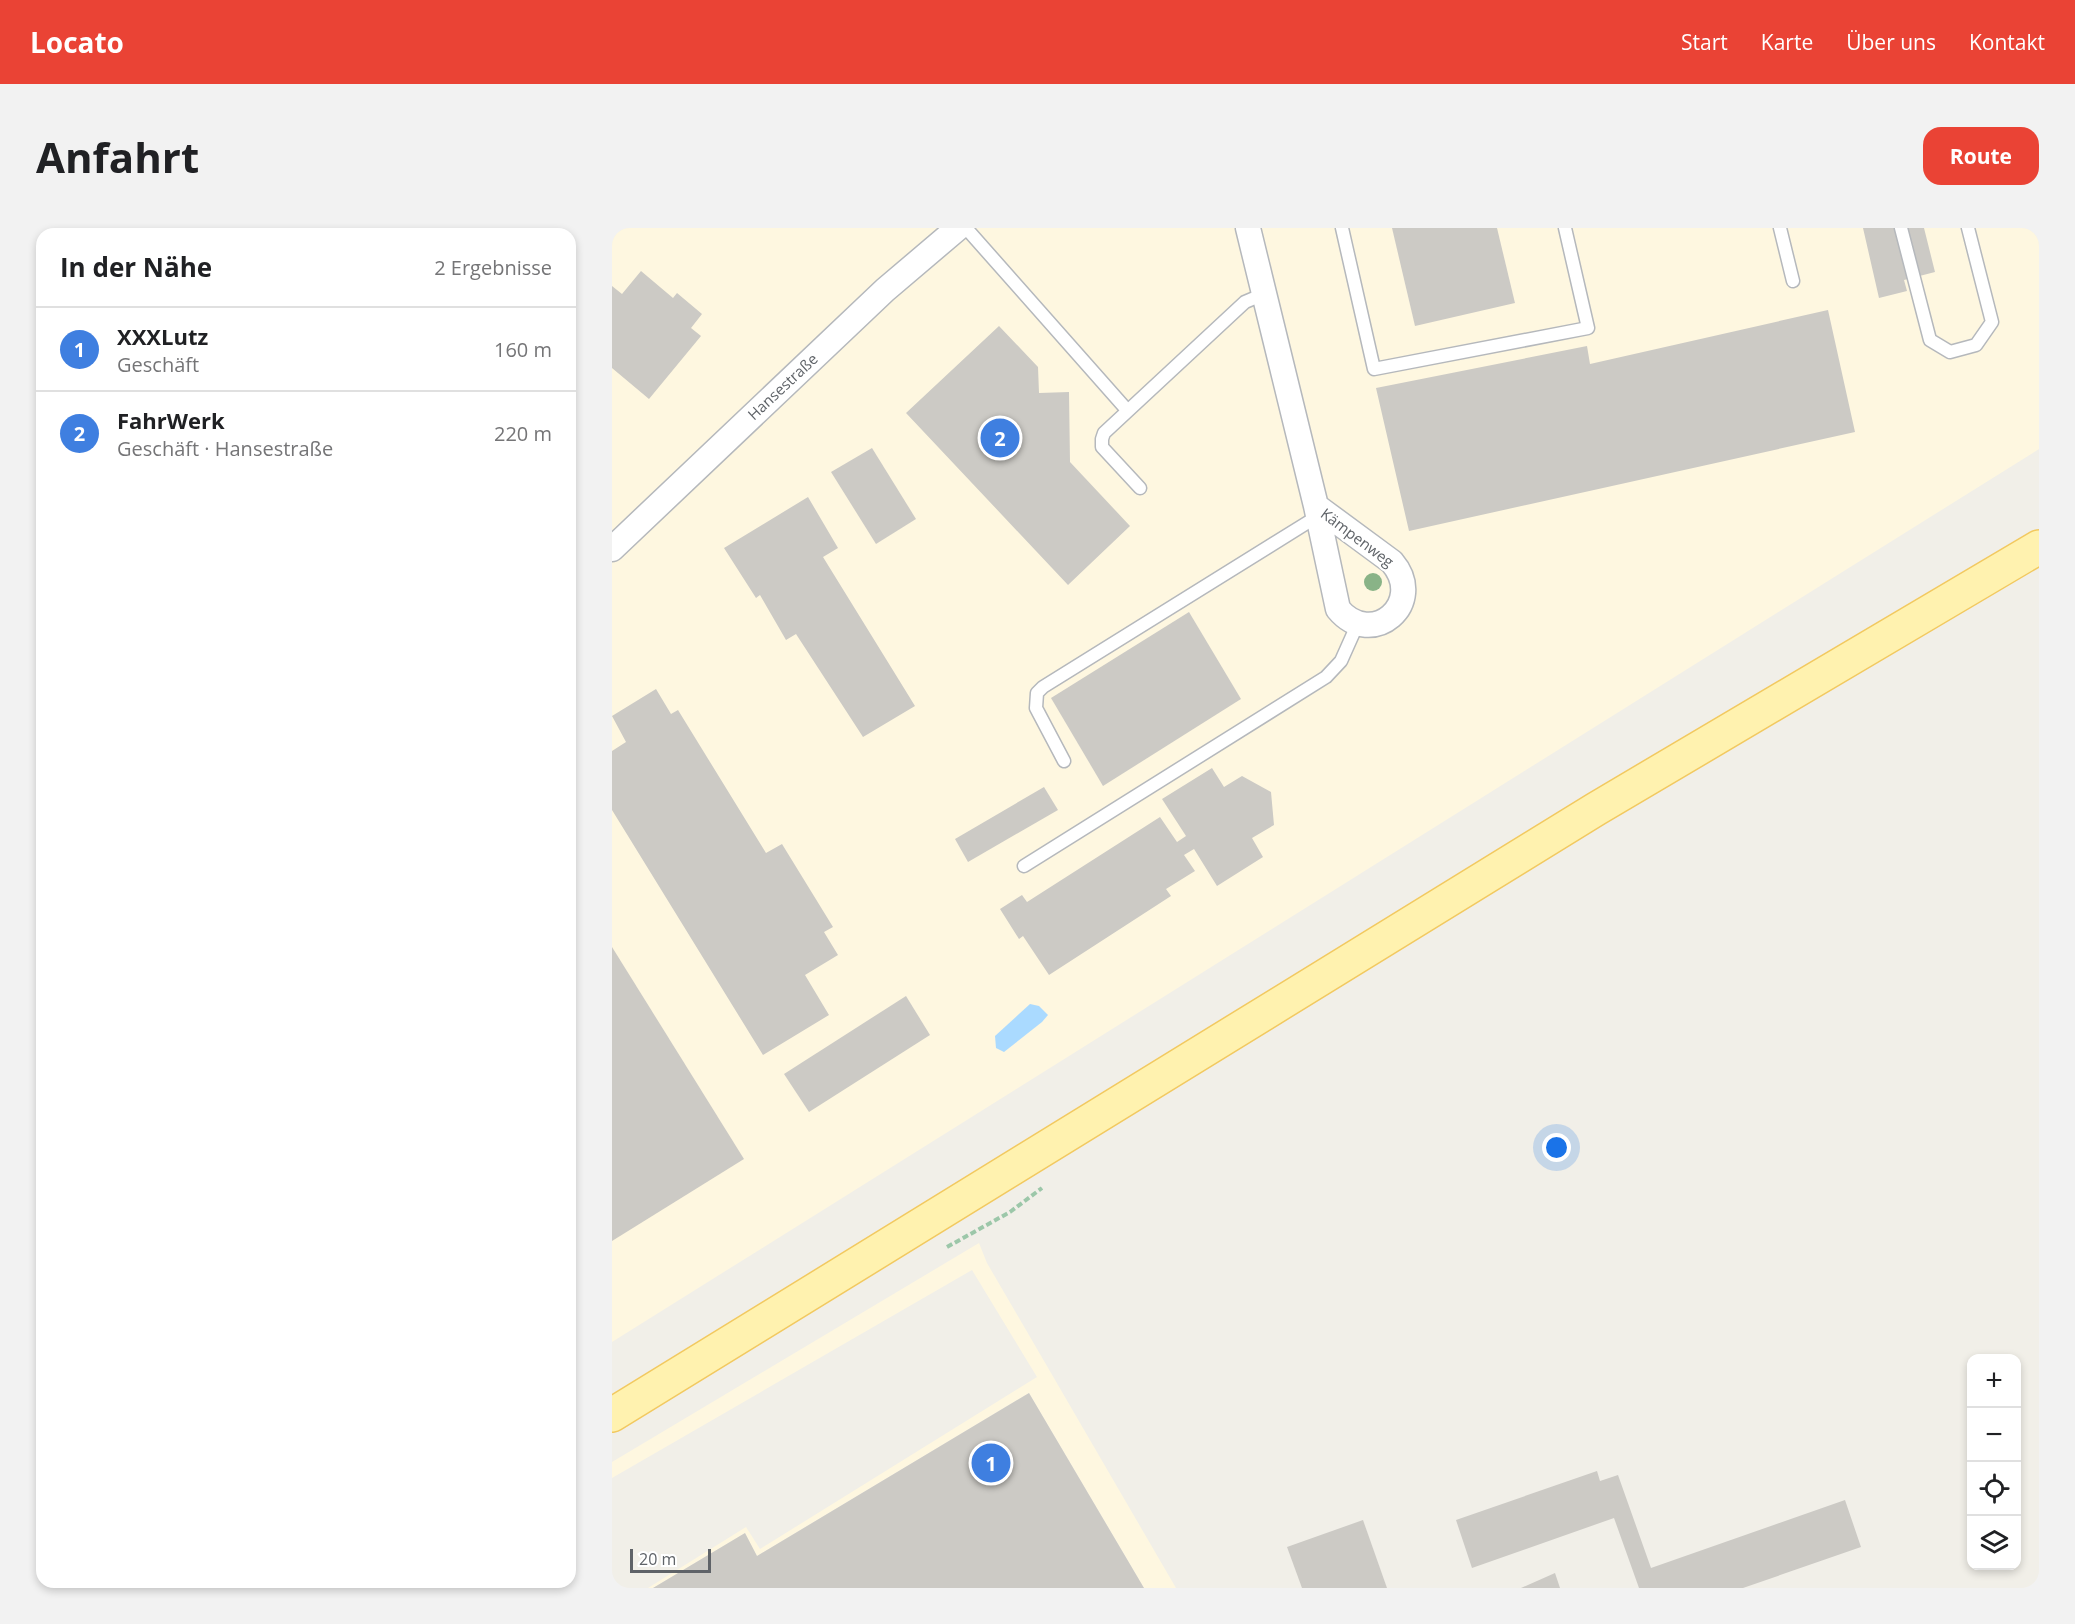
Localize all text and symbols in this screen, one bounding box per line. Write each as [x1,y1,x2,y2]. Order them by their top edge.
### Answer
text: Locato [30,23,124,61]
text: Start [1681,28,1728,56]
text: Karte [1761,28,1813,56]
text: Über uns [1846,28,1936,56]
text: Kontakt [1969,28,2045,56]
button: Route [1923,127,2039,185]
text: Anfahrt [36,128,199,185]
text: In der Nähe [60,249,212,285]
text: 2 Ergebnisse [434,254,552,281]
text: XXXLutz [117,321,208,351]
text: 1 [74,336,85,363]
text: 160 m [494,336,552,363]
street label: Hansestraße [743,349,822,424]
text: Geschäft [117,351,199,378]
text: FahrWerk [117,405,225,435]
pin: 2 [980,416,1020,460]
text: 2 [74,420,85,447]
text: 220 m [494,420,552,447]
text: Geschäft · Hansestraße [117,435,333,462]
street label: Kämpenweg [1317,503,1398,571]
your location [1542,1133,1571,1162]
map controls [1967,1354,2021,1570]
button: + [1967,1354,2021,1408]
button: − [1967,1408,2021,1462]
pin: 1 [972,1440,1010,1486]
button: locate [1967,1462,2021,1516]
button: layers [1967,1516,2021,1570]
scale bar [630,1546,711,1574]
text: 20 m [639,1548,676,1570]

